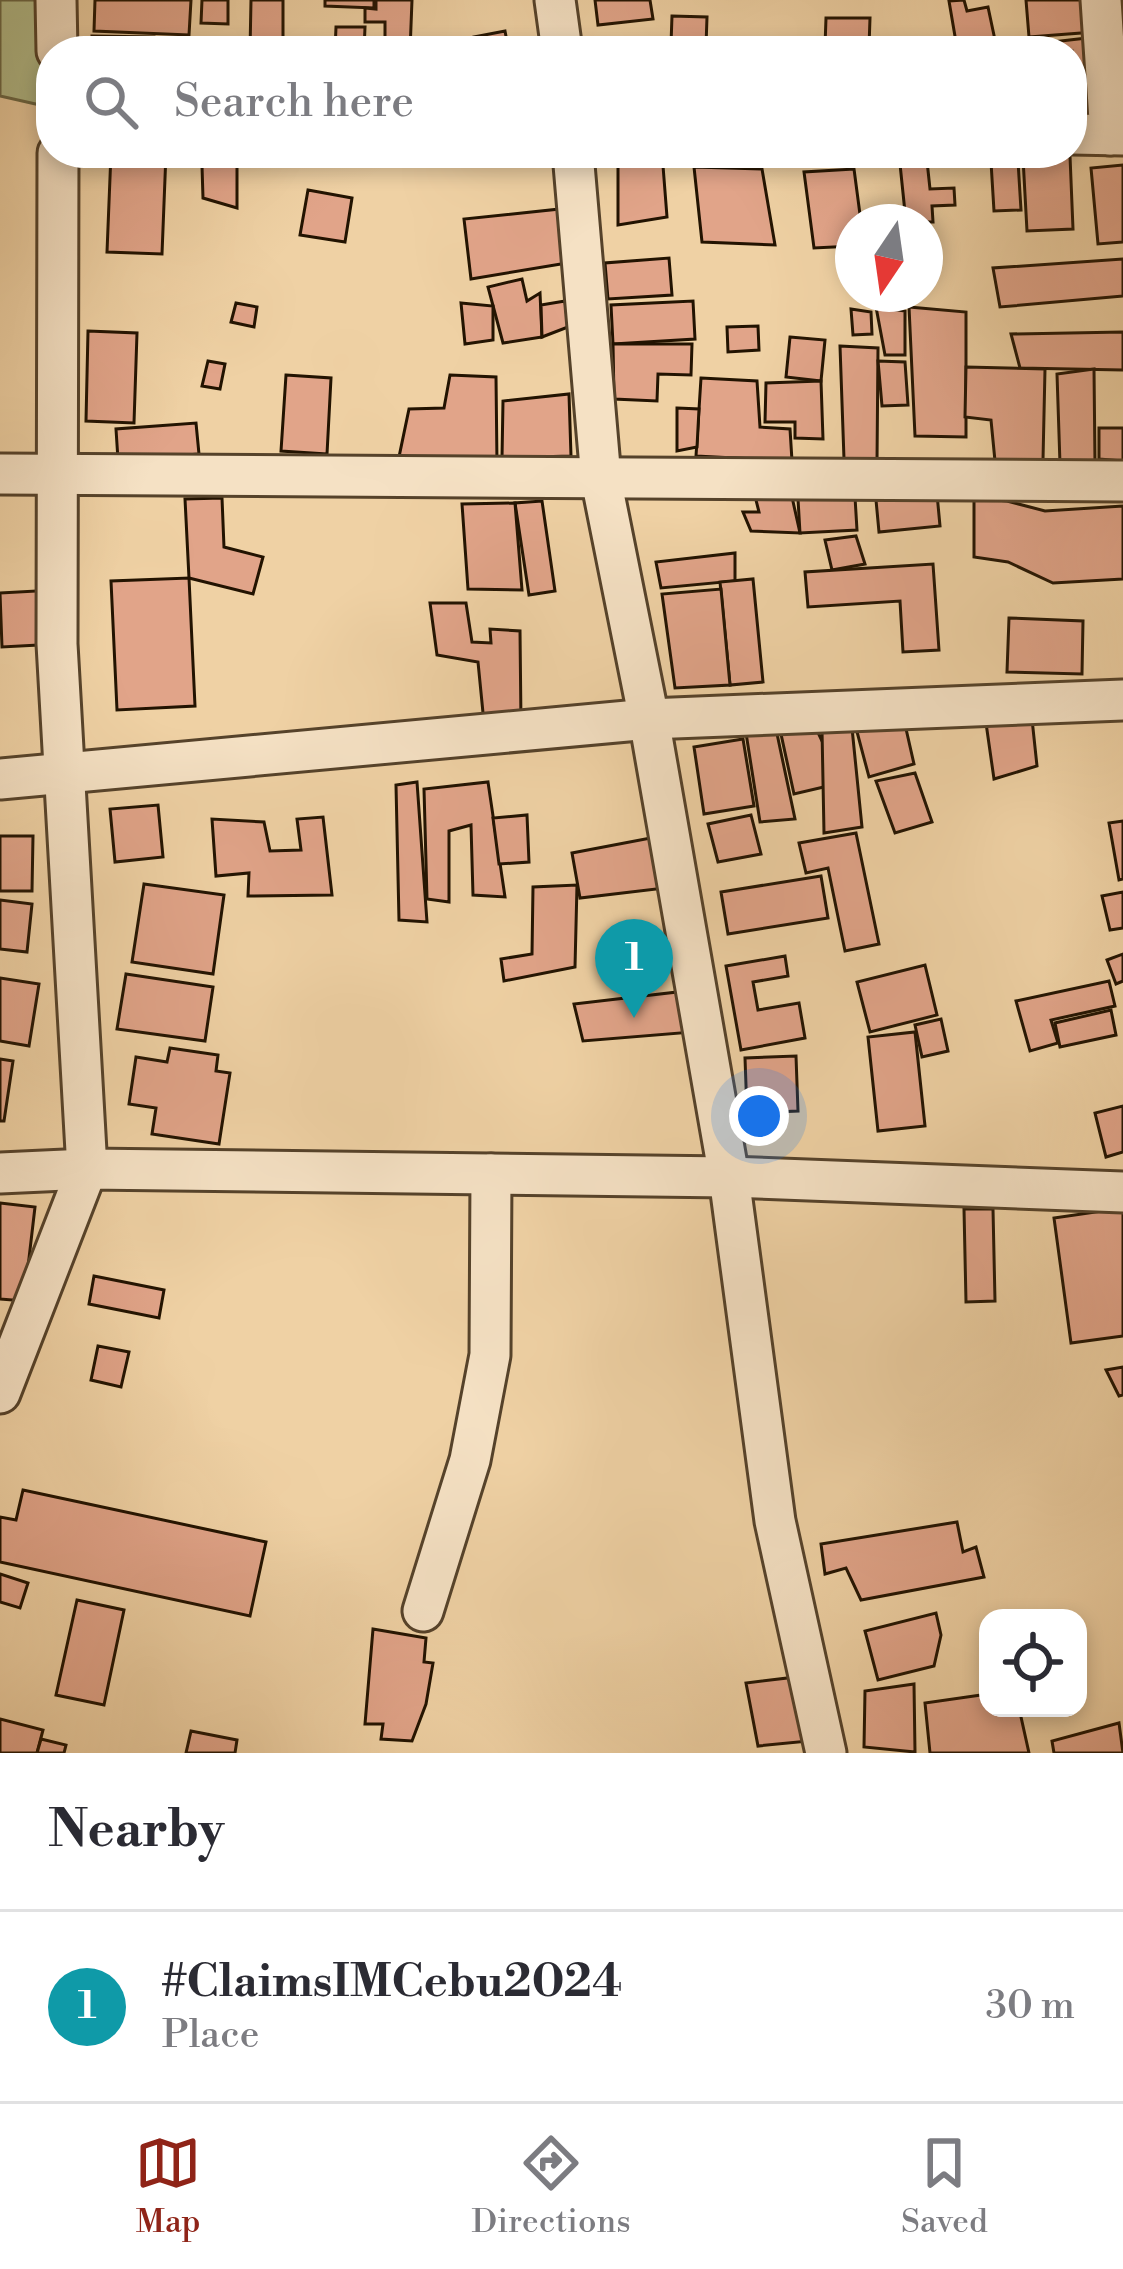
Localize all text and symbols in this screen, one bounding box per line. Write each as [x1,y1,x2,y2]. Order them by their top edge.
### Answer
search box [36,36,1087,168]
icon: search [78,69,144,135]
text: Search here [174,74,414,131]
north arrow [835,204,943,312]
pin: 1 [595,919,673,1018]
your location [729,1086,789,1146]
map controls [979,1609,1087,1717]
button: locate [979,1609,1087,1717]
text: Nearby [48,1799,224,1863]
text: #ClaimsIMCebu2024 [162,1954,622,2011]
text: 1 [78,1982,96,2031]
text: 30 m [985,1982,1075,2031]
text: Place [162,2011,259,2060]
tab: Map [135,2130,201,2243]
tab: Directions [472,2130,631,2243]
tab: Saved [901,2130,988,2243]

